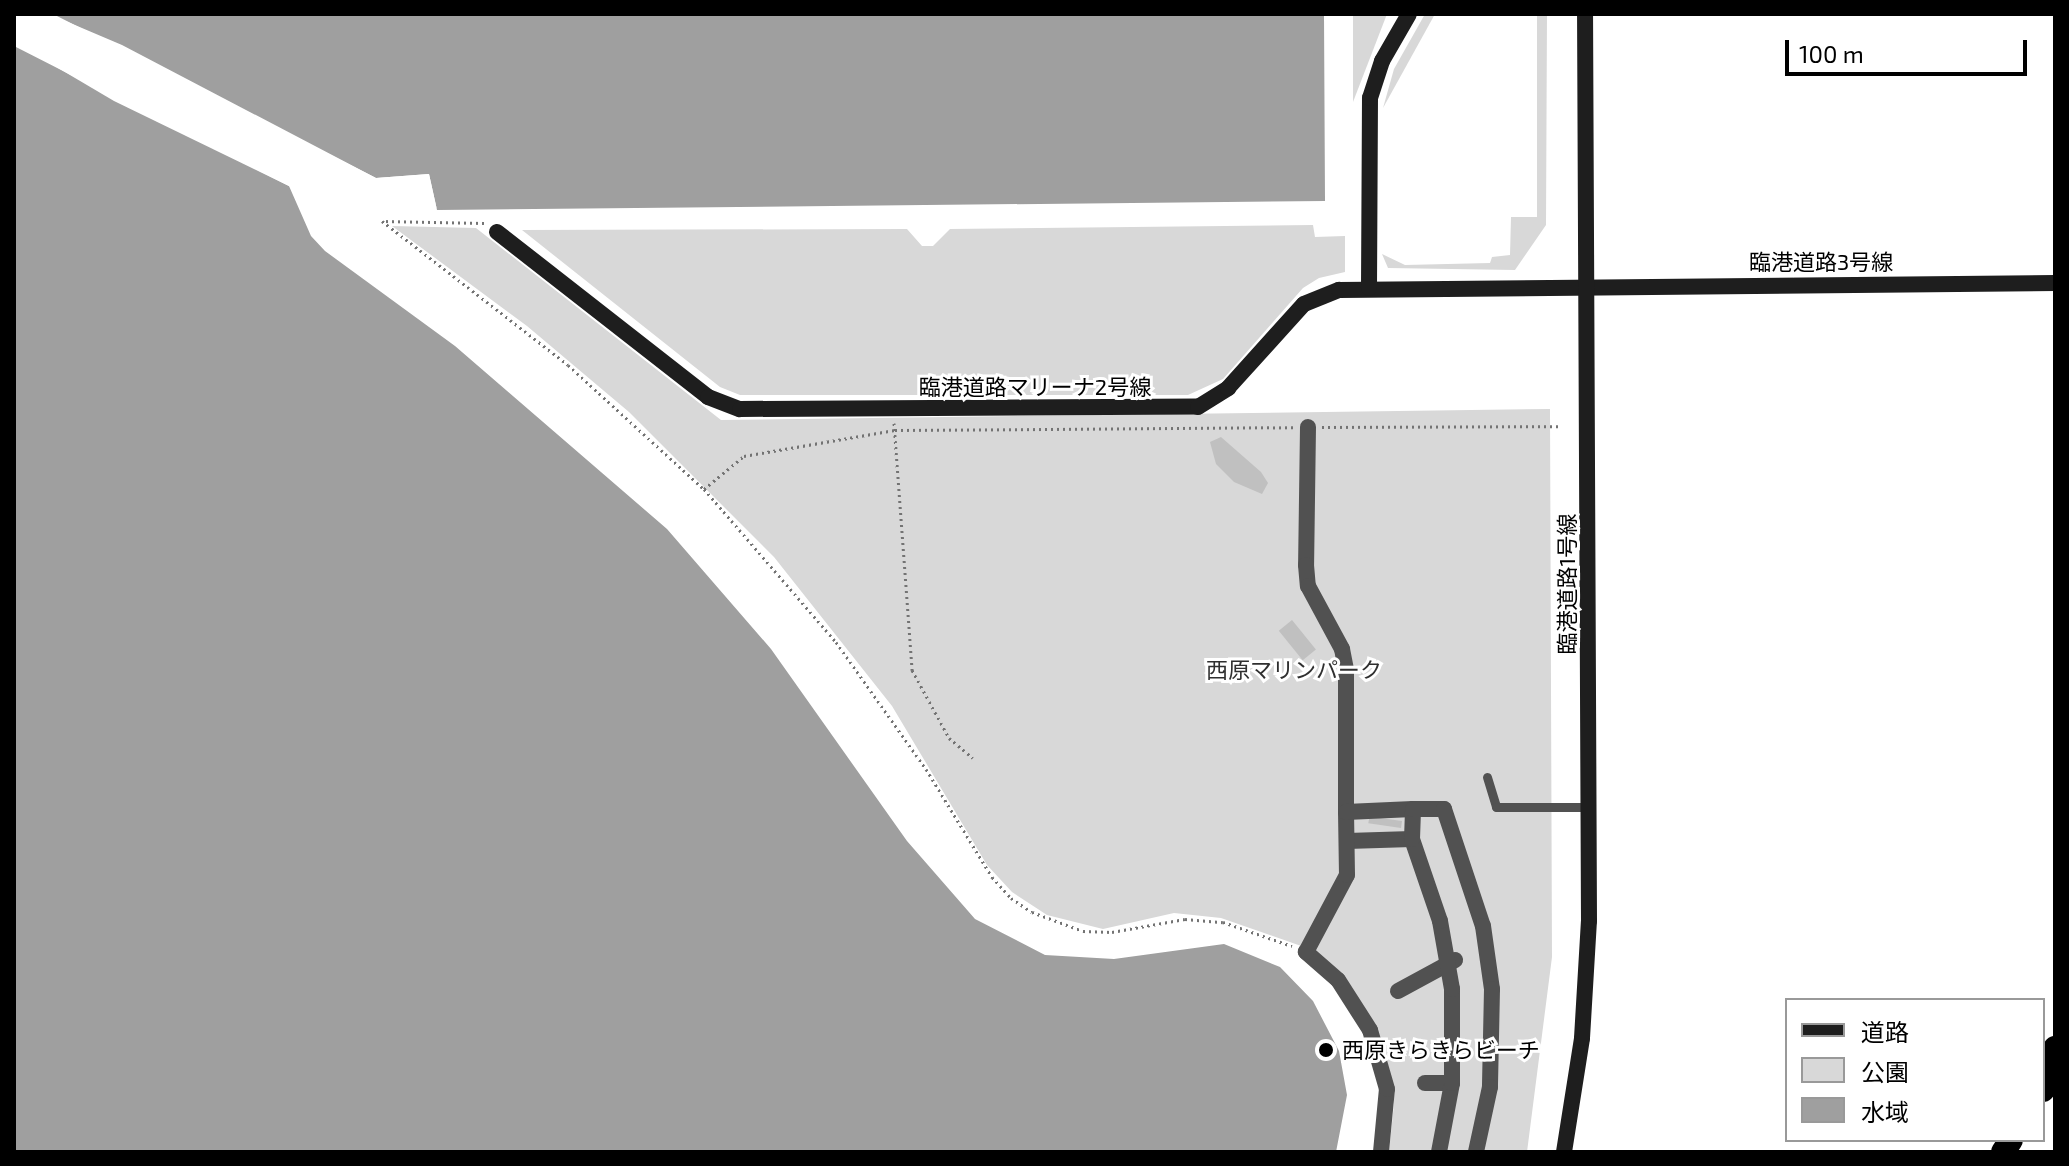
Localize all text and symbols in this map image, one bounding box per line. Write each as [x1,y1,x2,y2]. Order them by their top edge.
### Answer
scale bar [1789,24,2031,74]
text: 100 m [1799,39,1864,68]
street label: 臨港道路3号線 [1749,249,1893,275]
street label: 臨港道路マリーナ2号線 [919,374,1151,400]
street label: 臨港道路1号線 [1554,514,1580,654]
park label: 西原マリンパーク [1206,657,1382,683]
legend [1785,998,2045,1142]
text: 道路 [1861,1017,1909,1046]
place label: 西原きらきらビーチ [1342,1037,1540,1063]
marker: 西原きらきらビーチ [1317,1041,1335,1059]
text: 公園 [1861,1057,1909,1086]
text: 水域 [1861,1097,1909,1126]

